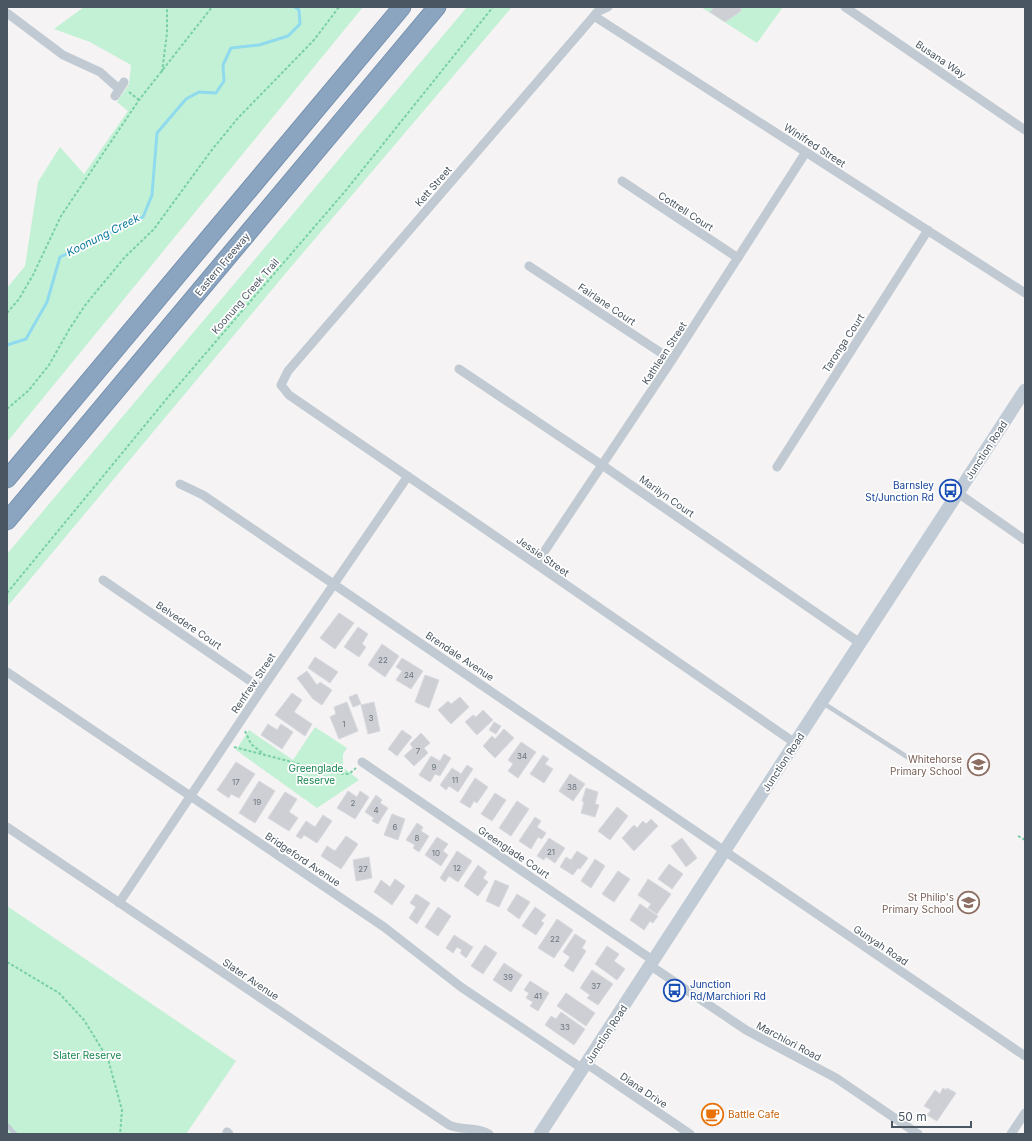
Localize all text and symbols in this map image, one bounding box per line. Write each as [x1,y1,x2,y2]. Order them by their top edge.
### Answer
street label: Busana Way [914,38,969,80]
street label: Winifred Street [782,121,849,170]
street label: Kett Street [412,163,454,209]
street label: Cottrell Court [656,189,716,234]
water label: Koonung Creek [64,210,143,259]
street label: Eastern Freeway [192,230,252,298]
street label: Koonung Creek Trail [209,256,281,336]
street label: Fairlane Court [576,280,639,328]
street label: Taronga Court [820,311,867,375]
street label: Kathleen Street [639,319,689,387]
street label: Junction Road [963,418,1009,482]
street label: Marilyn Court [637,473,697,520]
bus stop icon: Barnsley St/Junction Rd [937,478,963,504]
place label: Barnsley St/Junction Rd [865,479,934,503]
street label: Jessie Street [514,533,572,579]
street label: Belvedere Court [154,599,225,652]
street label: Brendale Avenue [424,629,497,683]
street label: Renfrew Street [228,650,278,715]
house number: 22 [378,655,388,665]
house number: 24 [404,670,414,680]
house number: 3 [369,713,374,723]
house number: 1 [342,719,346,729]
street label: Junction Road [760,730,806,794]
house number: 7 [416,746,421,756]
house number: 34 [517,751,527,761]
school or university icon: Whitehorse Primary School [965,752,991,778]
place label: Whitehorse Primary School [890,753,962,777]
park label: Greenglade Reserve [289,762,344,786]
house number: 9 [432,762,437,772]
house number: 11 [452,775,458,785]
house number: 17 [232,777,240,787]
house number: 38 [567,782,577,792]
house number: 19 [253,797,261,807]
house number: 2 [351,798,356,808]
house number: 4 [373,805,379,815]
house number: 6 [393,822,398,832]
street label: Greenglade Court [476,824,553,881]
street label: Bridgeford Avenue [263,829,343,889]
house number: 8 [415,833,420,843]
house number: 21 [547,847,555,857]
house number: 10 [432,848,440,858]
house number: 12 [453,863,461,873]
house number: 27 [358,864,368,874]
school or university icon: St Philip's Primary School [956,890,982,916]
place label: St Philip's Primary School [882,891,954,915]
street label: Gunyah Road [851,922,911,968]
house number: 22 [550,934,560,944]
street label: Slater Avenue [221,956,282,1002]
house number: 39 [503,972,513,982]
bus stop icon: Junction Rd/Marchiori Rd [661,977,687,1003]
place label: Junction Rd/Marchiori Rd [690,978,766,1002]
house number: 37 [591,981,601,991]
house number: 41 [534,991,542,1001]
street label: Junction Road [583,1002,629,1066]
street label: Marchiori Road [755,1019,823,1063]
house number: 33 [560,1022,570,1032]
park label: Slater Reserve [53,1049,121,1061]
street label: Diana Drive [618,1070,670,1110]
cafe icon: Battle Cafe [699,1101,725,1127]
scale bar [892,1103,971,1129]
place label: Battle Cafe [728,1108,780,1120]
text: 50 m [898,1109,927,1124]

